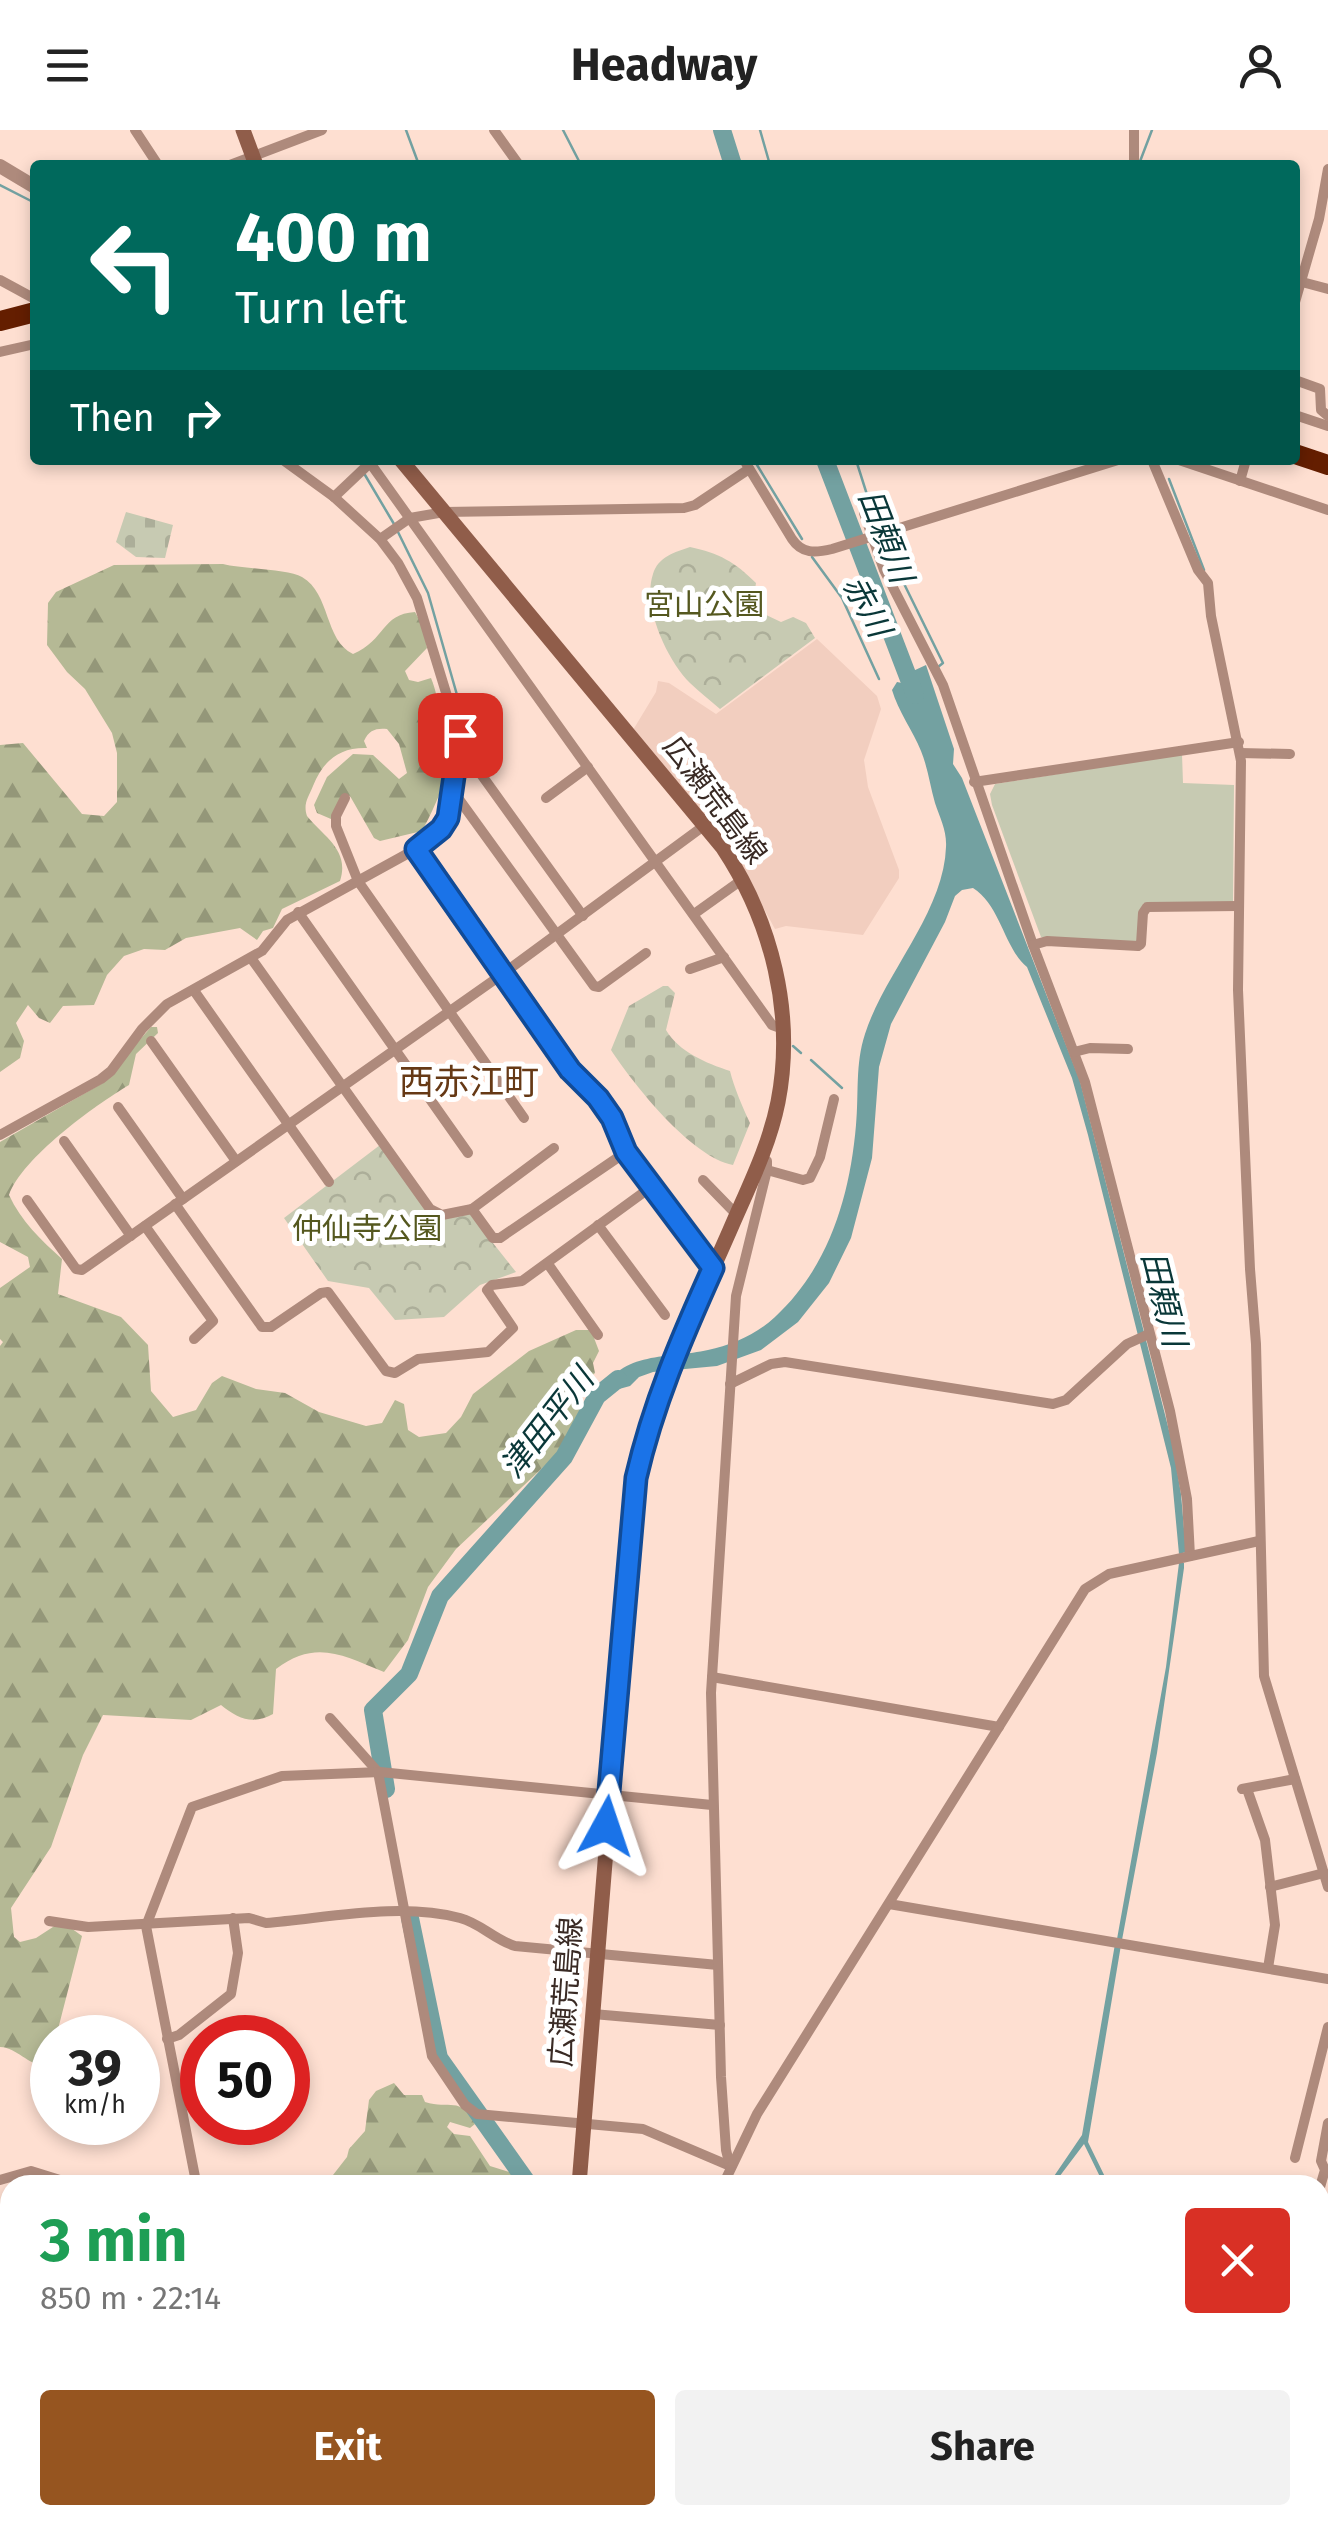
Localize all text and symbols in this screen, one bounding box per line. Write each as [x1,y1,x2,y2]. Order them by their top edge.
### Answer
icon: menu [40,38,95,93]
text: Headway [571,38,757,92]
icon: person [1233,38,1288,93]
text: 400 m [235,196,432,280]
icon: left [70,200,200,330]
text: Turn left [235,281,407,335]
icon: right [175,390,230,445]
text: Then [70,395,155,441]
water label: 田頼川 [851,484,922,590]
water label: 赤川 [835,569,900,646]
park label: 宮山公園 [644,587,764,623]
pin [418,693,503,778]
icon: arrive [433,708,488,763]
street label: 広瀬荒島線 [655,729,775,871]
district label: 西赤江町 [399,1061,539,1103]
park label: 仲仙寺公園 [292,1211,442,1247]
water label: 田頼川 [1134,1248,1195,1353]
water label: 津田平川 [493,1359,603,1485]
position arrow [554,1774,658,1878]
street label: 広瀬荒島線 [543,1916,589,2068]
speed limit sign: 50 [180,2015,310,2145]
text: 39 [68,2038,122,2098]
text: km/h [64,2090,126,2120]
text: 3 min [40,2205,188,2277]
button: close [1185,2208,1290,2313]
text: 850 m · 22:14 [40,2279,221,2317]
button: Exit [40,2390,655,2505]
button: Share [675,2390,1290,2505]

